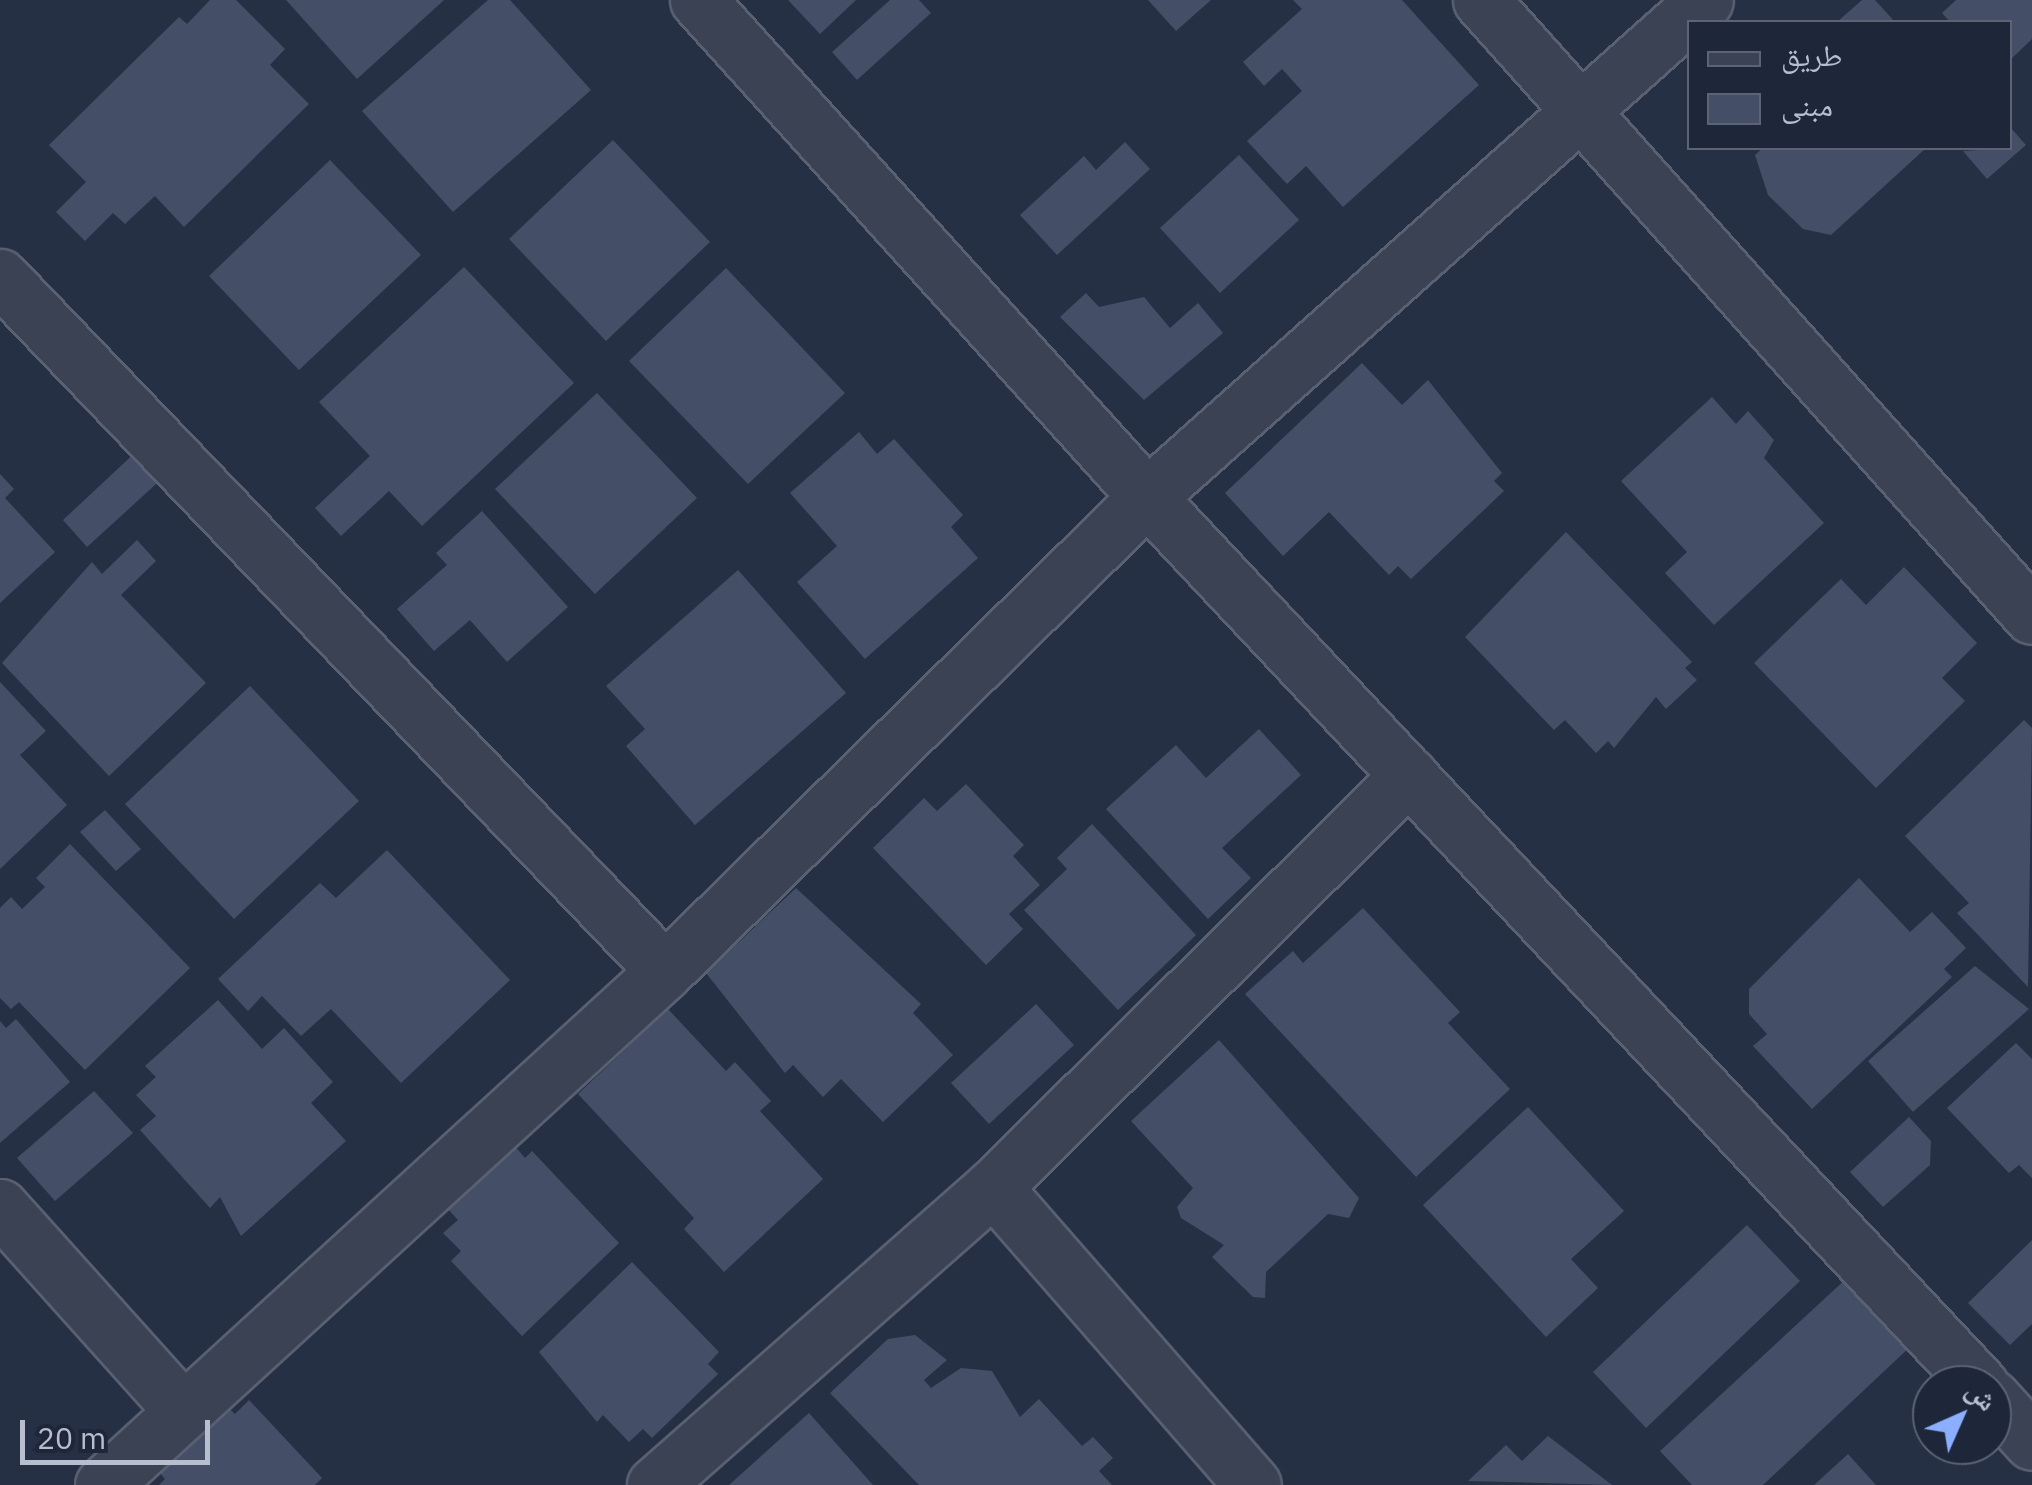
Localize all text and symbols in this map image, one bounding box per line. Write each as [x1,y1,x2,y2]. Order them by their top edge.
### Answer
legend [1687,20,2012,150]
text: طريق [1781,35,1842,74]
text: مبنى [1781,85,1833,124]
north arrow [1912,1365,2012,1465]
text: ش [1959,1371,2006,1418]
scale bar [25,1400,215,1462]
text: 20 m [37,1418,106,1457]

